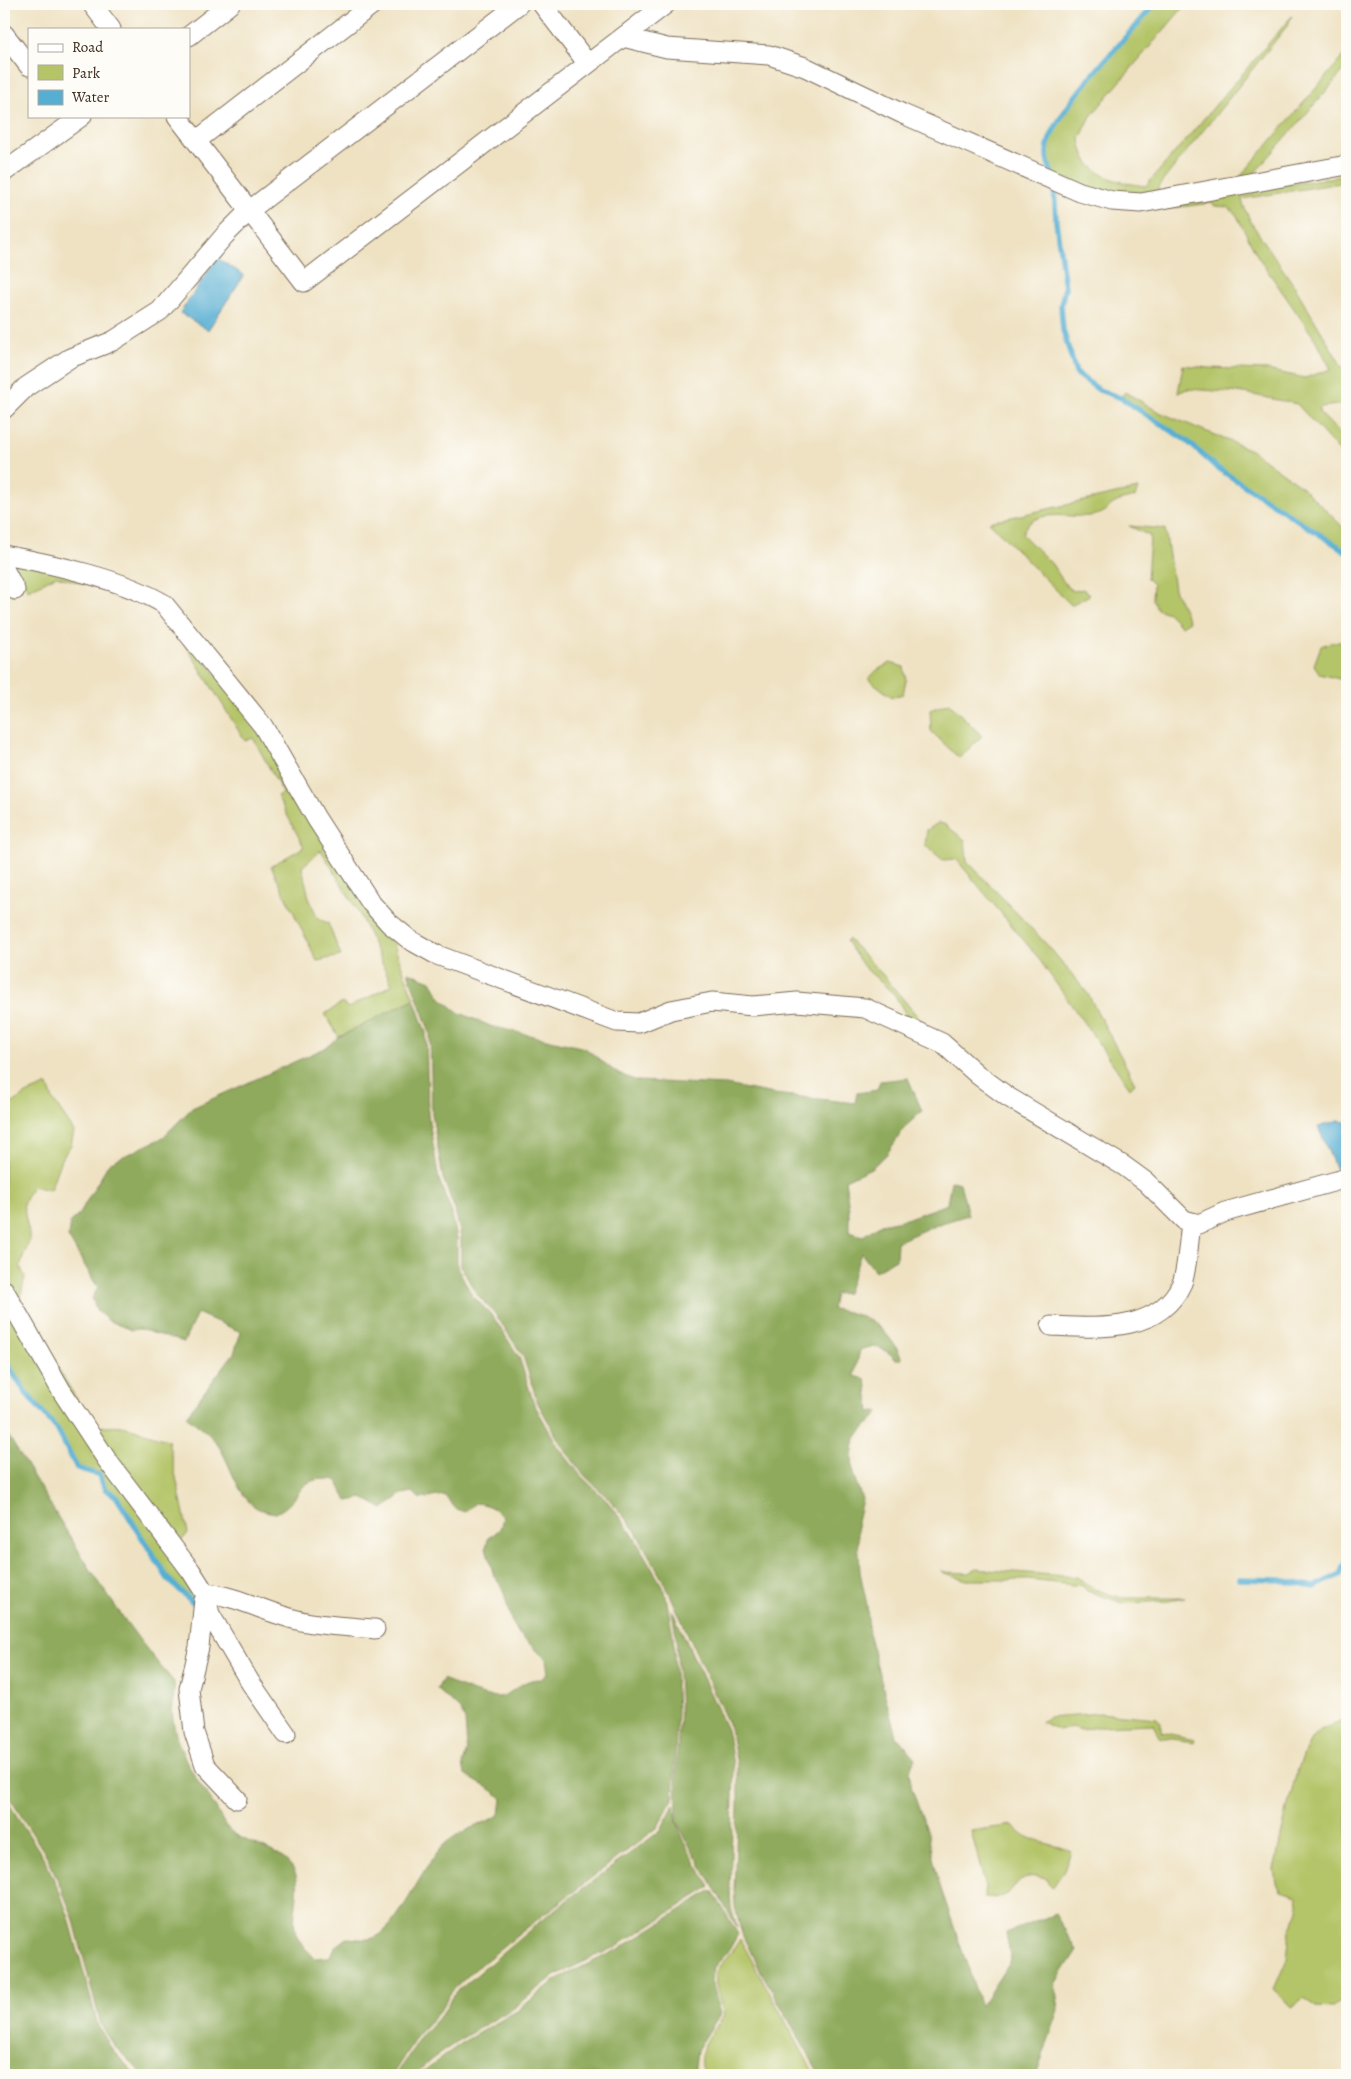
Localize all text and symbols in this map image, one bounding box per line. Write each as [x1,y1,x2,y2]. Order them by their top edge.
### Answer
legend [28,28,190,118]
text: Road [72,37,104,57]
text: Park [72,63,101,83]
text: Water [71,87,109,107]

